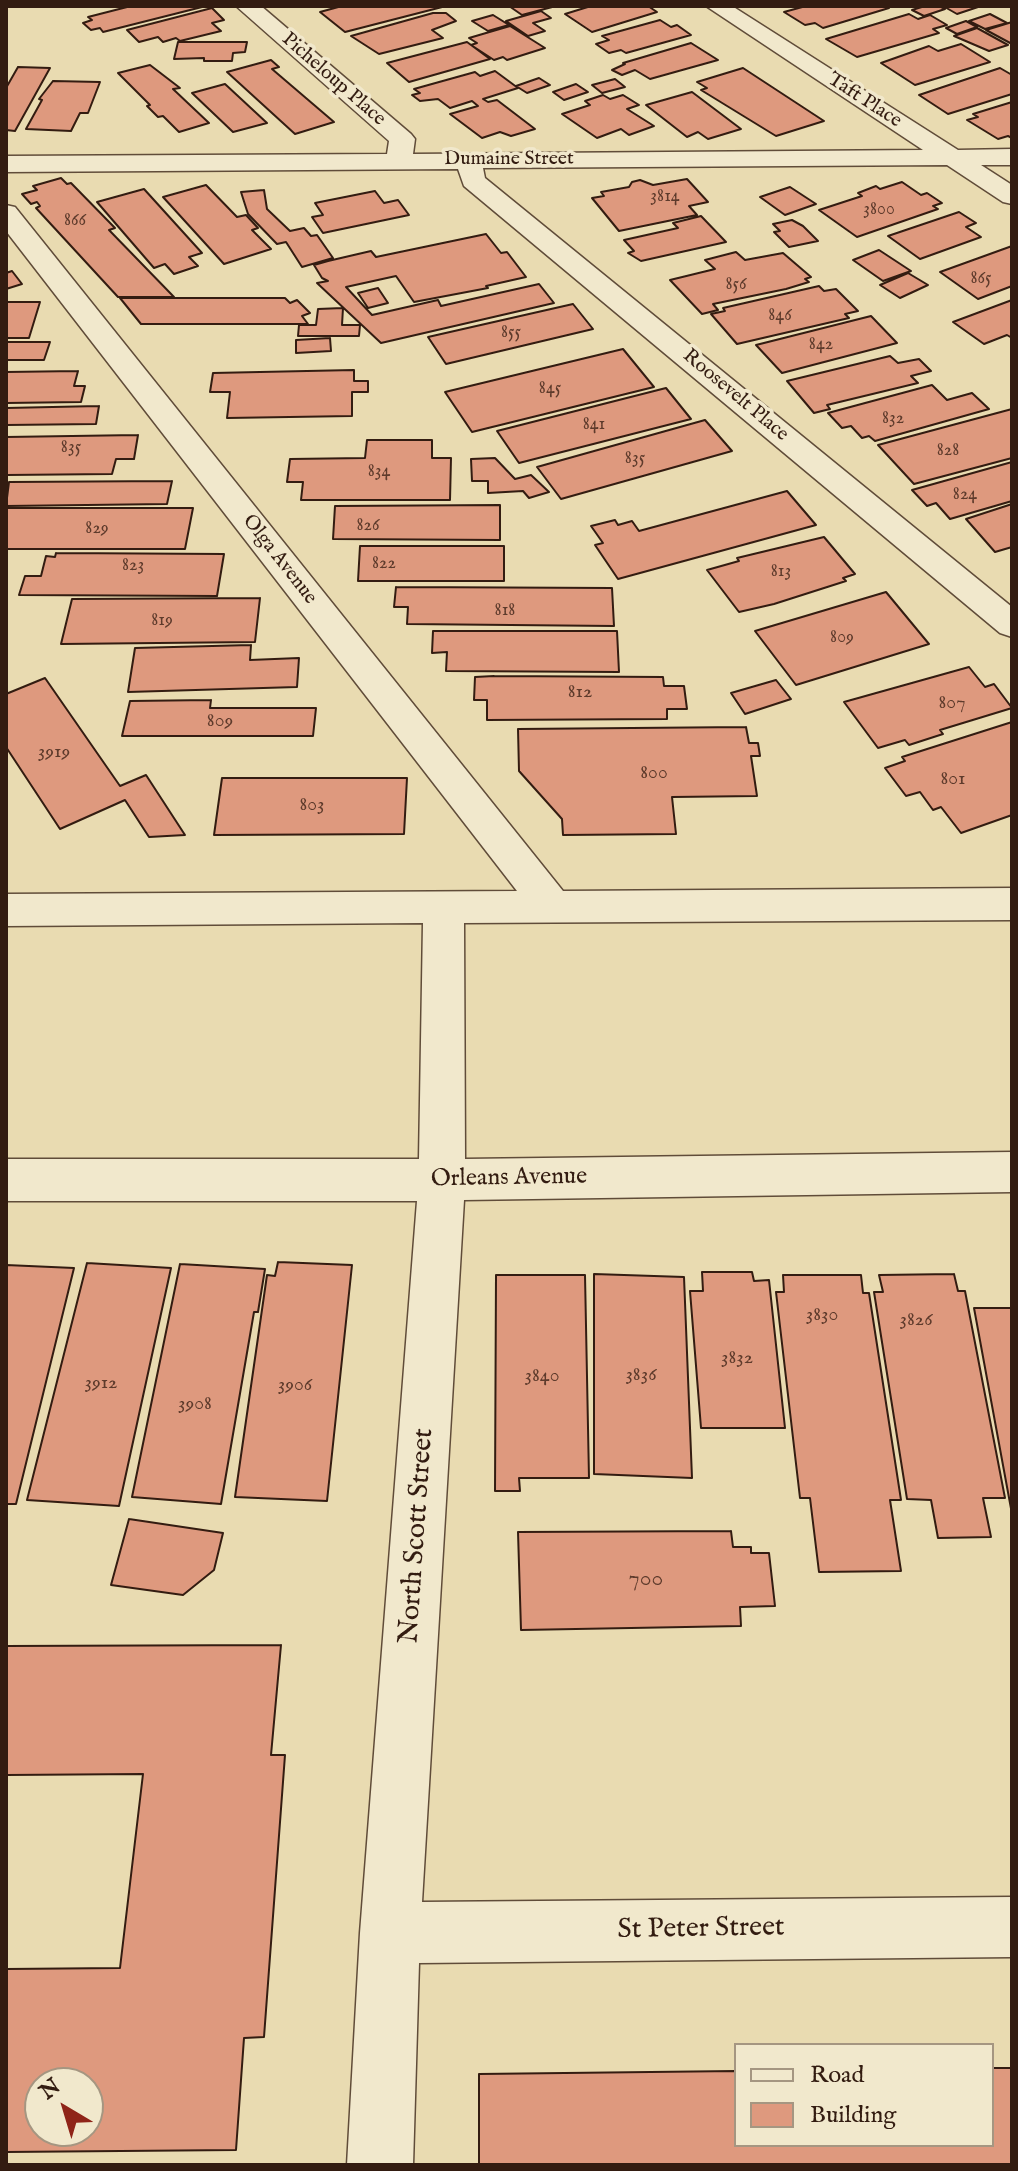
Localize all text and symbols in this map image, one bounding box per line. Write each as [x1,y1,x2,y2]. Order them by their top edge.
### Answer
street label: Picheloup Place [276,28,390,132]
street label: Taft Place [822,68,906,134]
street label: Dumaine Street [444,148,574,172]
house number: 3814 [650,186,680,208]
house number: 3800 [863,199,895,221]
house number: 866 [64,210,86,232]
house number: 865 [970,268,992,290]
house number: 856 [725,274,747,296]
house number: 846 [768,305,792,327]
house number: 855 [501,322,521,344]
house number: 842 [809,334,833,356]
street label: Roosevelt Place [677,345,793,447]
house number: 845 [539,378,561,400]
house number: 832 [882,408,904,430]
house number: 841 [583,414,605,436]
house number: 835 [61,437,81,459]
house number: 828 [937,440,959,462]
house number: 835 [625,448,645,470]
house number: 834 [368,461,390,483]
house number: 824 [953,484,977,506]
street label: Olga Avenue [237,510,321,610]
house number: 826 [356,515,380,537]
house number: 829 [85,518,109,540]
house number: 822 [372,553,396,575]
house number: 823 [122,555,144,577]
house number: 813 [771,561,791,583]
house number: 818 [495,600,515,622]
house number: 819 [151,610,173,632]
house number: 809 [830,627,854,649]
house number: 812 [568,681,592,705]
house number: 807 [938,692,966,716]
house number: 809 [207,710,233,734]
house number: 3919 [38,741,70,765]
house number: 800 [640,762,668,786]
house number: 801 [941,768,965,792]
house number: 803 [299,794,325,818]
street label: Orleans Avenue [431,1163,587,1195]
house number: 3830 [806,1304,838,1328]
house number: 3826 [899,1309,933,1333]
house number: 3832 [721,1347,753,1371]
house number: 3836 [625,1364,657,1388]
house number: 3840 [525,1365,559,1389]
house number: 3912 [85,1372,117,1396]
house number: 3906 [278,1374,312,1398]
house number: 3908 [178,1393,212,1417]
street label: North Scott Street [394,1427,442,1645]
house number: 700 [629,1566,663,1594]
street label: St Peter Street [617,1912,785,1948]
legend [734,2043,994,2147]
text: Road [810,2060,864,2091]
north arrow [24,2067,104,2147]
text: N [34,2073,67,2107]
text: Building [810,2100,896,2131]

